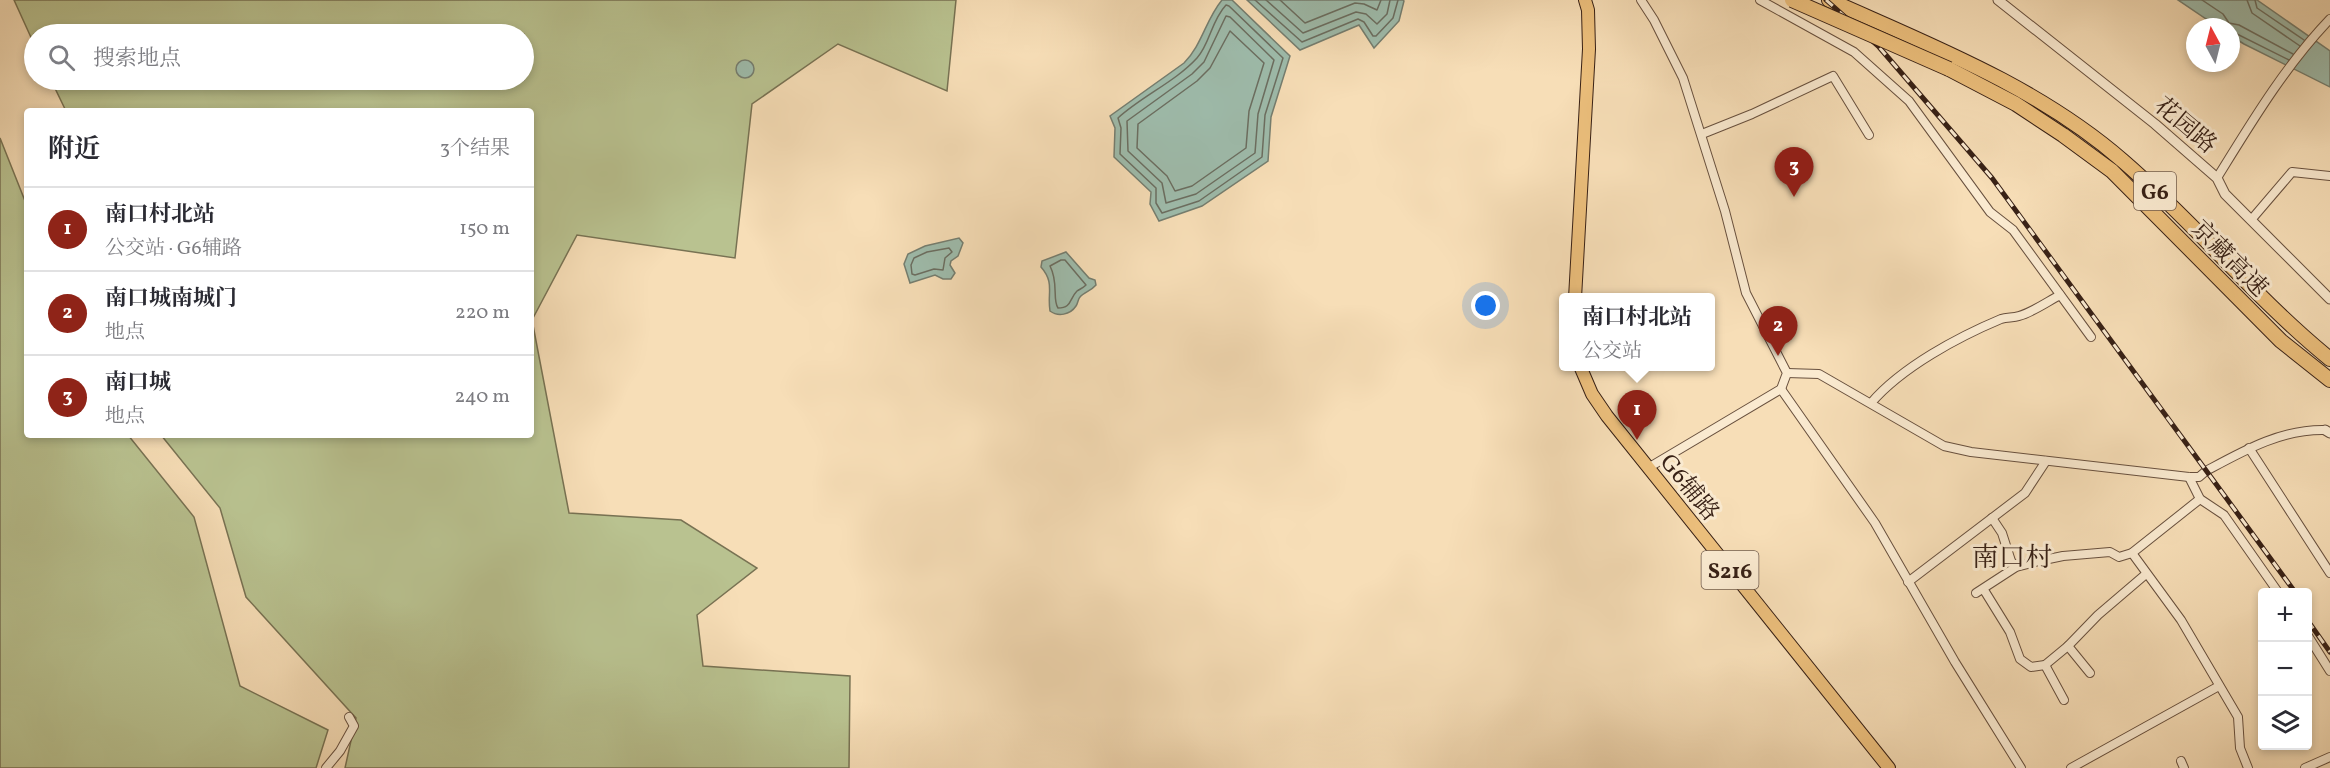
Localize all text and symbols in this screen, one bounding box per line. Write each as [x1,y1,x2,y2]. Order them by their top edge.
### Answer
north arrow [2186,18,2240,72]
search box [24,24,534,90]
icon: search [45,41,78,74]
text: 搜索地点 [93,44,181,75]
street label: 花园路 [2146,90,2223,163]
text: 附近 [48,132,100,168]
text: 3个结果 [440,135,510,163]
pin: 3 [1774,148,1814,197]
road number: G6 [2134,172,2176,210]
text: 南口村北站 [105,200,215,231]
street label: 京藏高速 [2183,213,2275,305]
text: 1 [63,215,72,243]
text: 150 m [459,215,510,243]
text: 公交站 · G6辅路 [105,235,242,263]
text: 南口城南城门 [105,284,237,315]
your location [1471,291,1500,320]
popup [1559,293,1715,371]
text: 2 [62,299,73,327]
text: 220 m [455,299,510,327]
text: 南口村北站 [1582,303,1692,334]
pin: 2 [1758,306,1798,356]
text: 地点 [105,319,145,347]
text: 公交站 [1582,338,1642,366]
text: 南口城 [105,368,171,399]
text: 3 [62,383,73,411]
text: 240 m [455,383,510,411]
pin: 1 [1618,390,1656,440]
text: 地点 [105,403,145,431]
street label: G6辅路 [1651,447,1726,529]
district label: 南口村 [1972,540,2053,578]
road number: S216 [1702,551,1758,589]
map controls [2258,588,2312,750]
button: + [2258,588,2312,642]
button: − [2258,642,2312,696]
button: layers [2258,696,2312,750]

